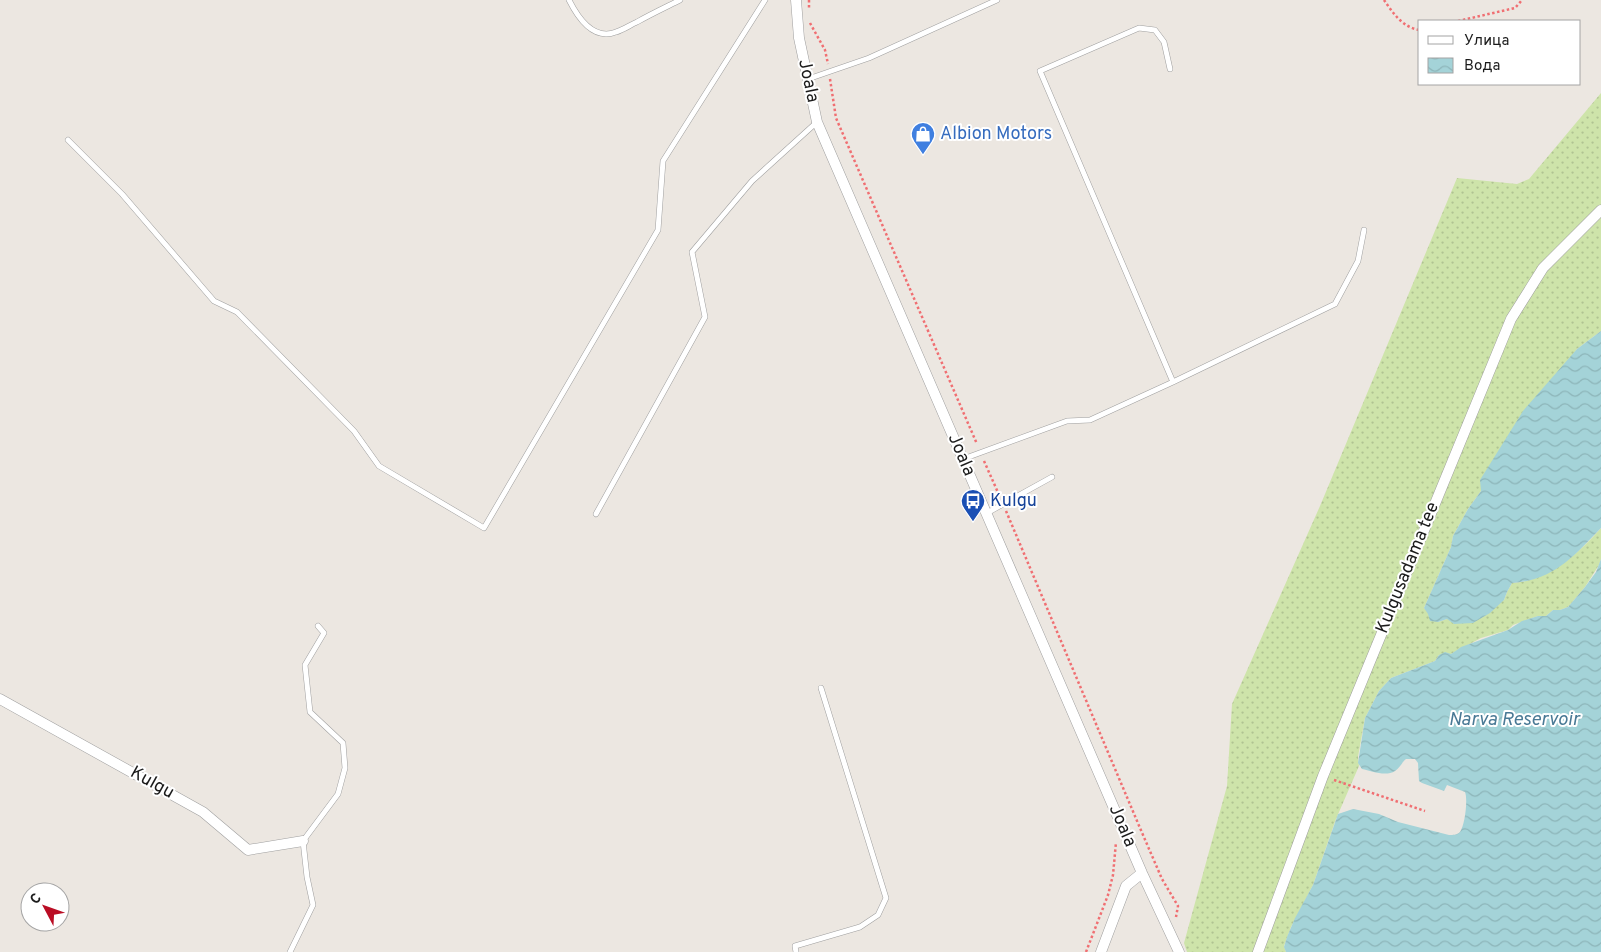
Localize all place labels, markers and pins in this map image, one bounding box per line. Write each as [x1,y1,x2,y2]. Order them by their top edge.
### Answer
shop icon: Albion Motors [910,121,936,155]
place label: Albion Motors [940,123,1052,146]
bus stop icon: Kulgu [960,488,986,522]
place label: Kulgu [990,490,1037,513]

